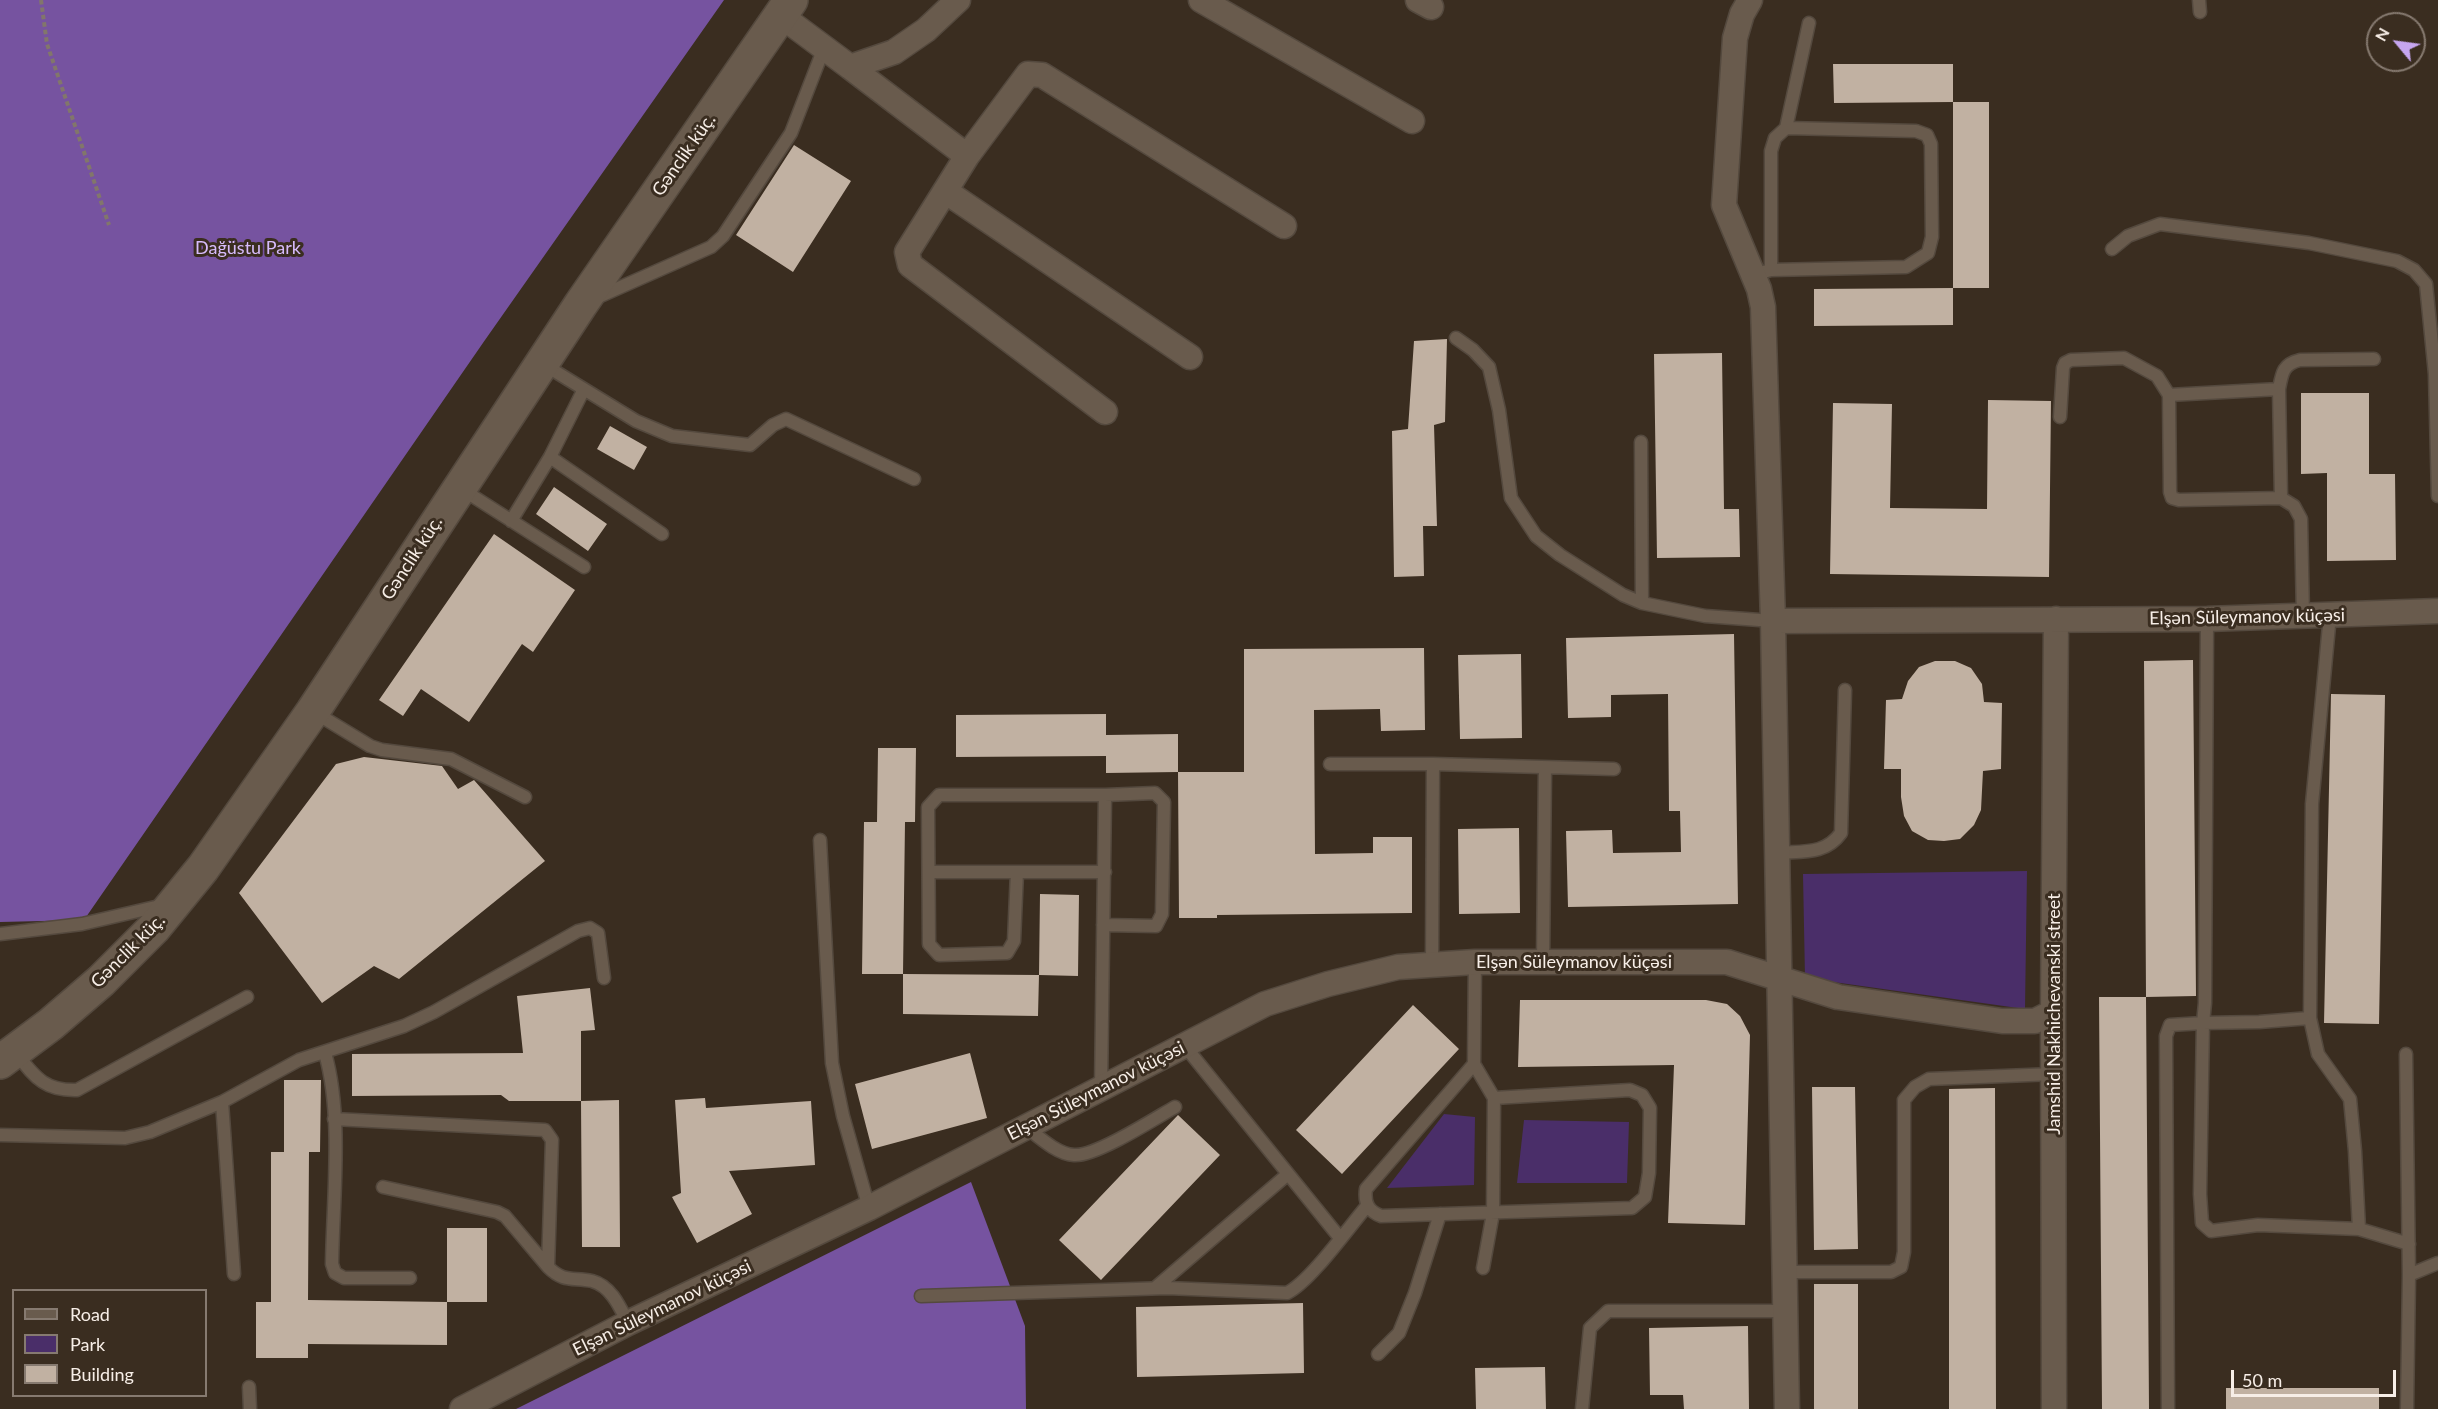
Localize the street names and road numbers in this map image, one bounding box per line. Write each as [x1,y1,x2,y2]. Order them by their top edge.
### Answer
street label: Gənclik küç. [648,110,720,200]
street label: Gənclik küç. [377,512,447,604]
street label: Elşən Süleymanov küçəsi [2149,604,2345,630]
street label: Jamshid Nakhichevanski street [2043,893,2065,1135]
street label: Gənclik küç. [87,910,169,992]
street label: Elşən Süleymanov küçəsi [1476,951,1672,973]
street label: Elşən Süleymanov küçəsi [1004,1037,1188,1145]
street label: Elşən Süleymanov küçəsi [569,1255,755,1361]

